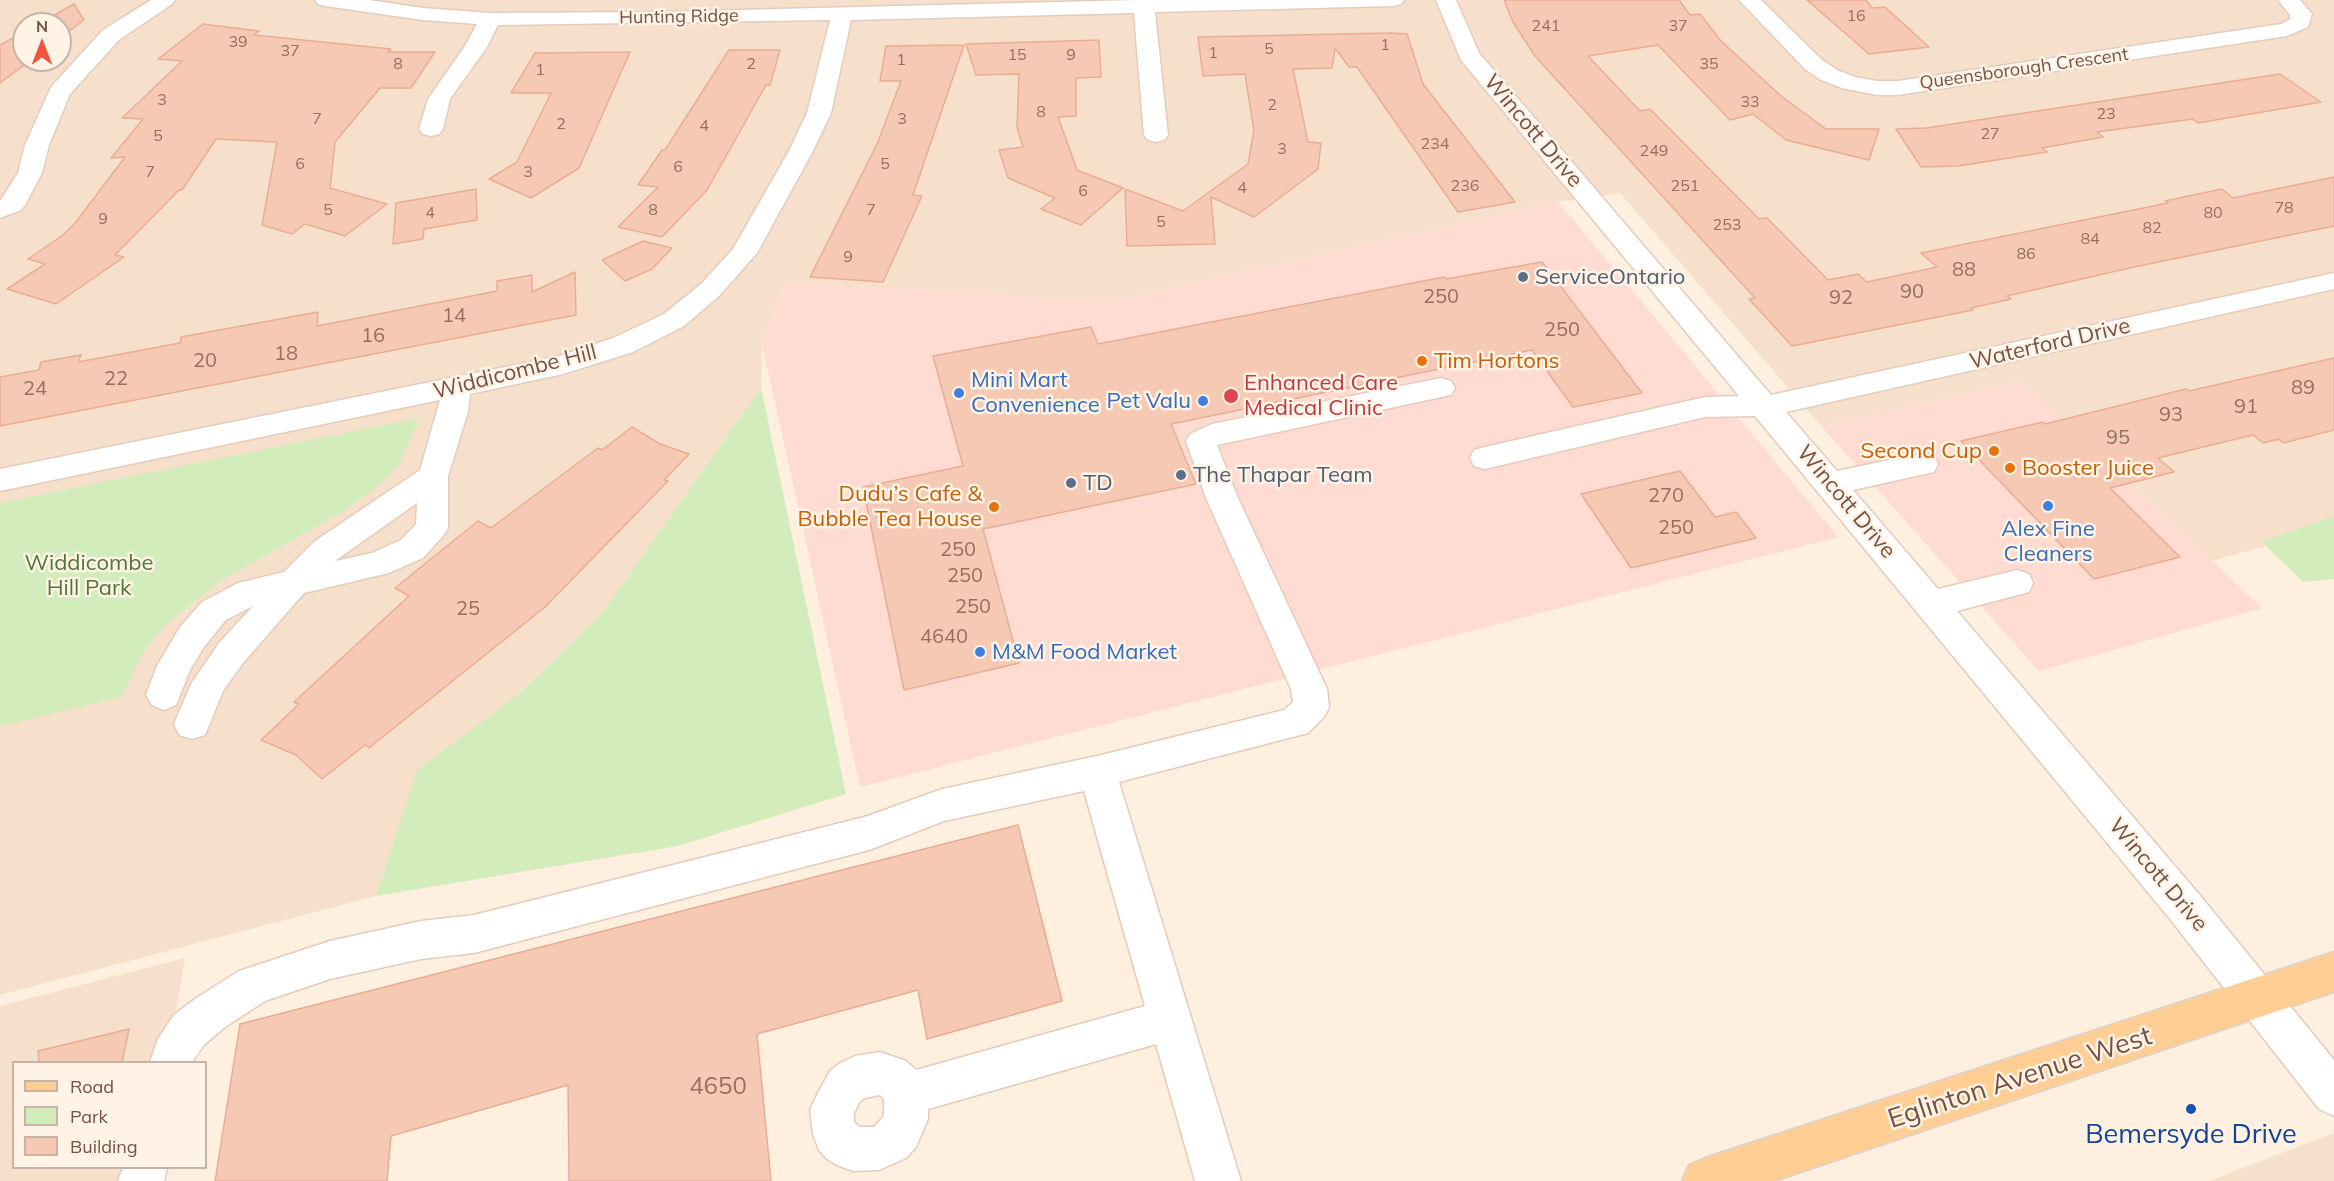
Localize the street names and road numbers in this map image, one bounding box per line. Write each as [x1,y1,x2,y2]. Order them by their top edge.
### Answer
street label: Hunting Ridge [619,5,739,29]
street label: Queensborough Crescent [1918,44,2130,94]
street label: Wincott Drive [1478,69,1588,193]
street label: Waterford Drive [1967,313,2133,375]
street label: Widdicombe Hill [431,339,599,405]
street label: Wincott Drive [1791,440,1901,564]
street label: Wincott Drive [2103,813,2213,937]
street label: Eglinton Avenue West [1884,1020,2156,1136]

